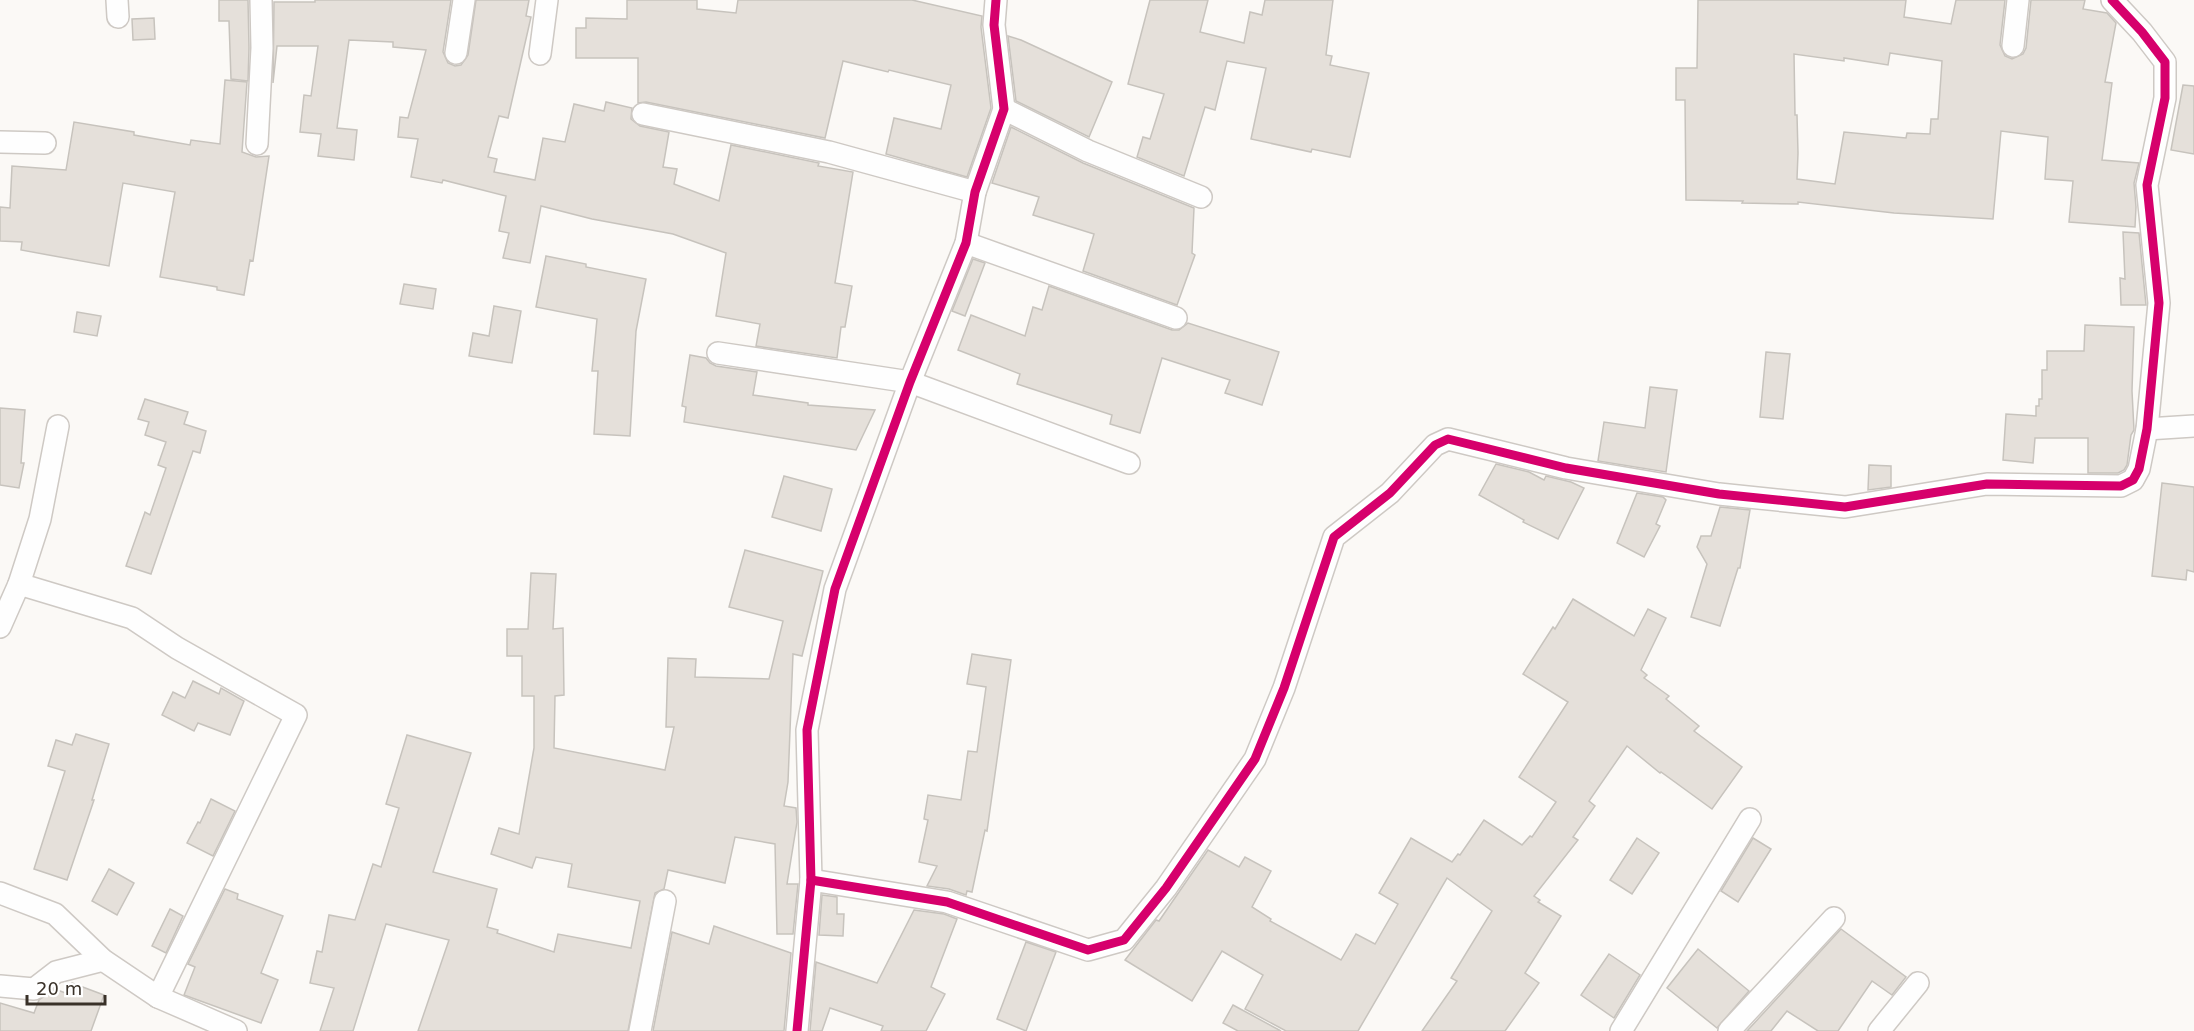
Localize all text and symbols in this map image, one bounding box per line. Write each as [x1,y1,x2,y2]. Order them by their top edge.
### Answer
scale bar [27,968,105,1006]
text: 20 m [36,978,82,999]

